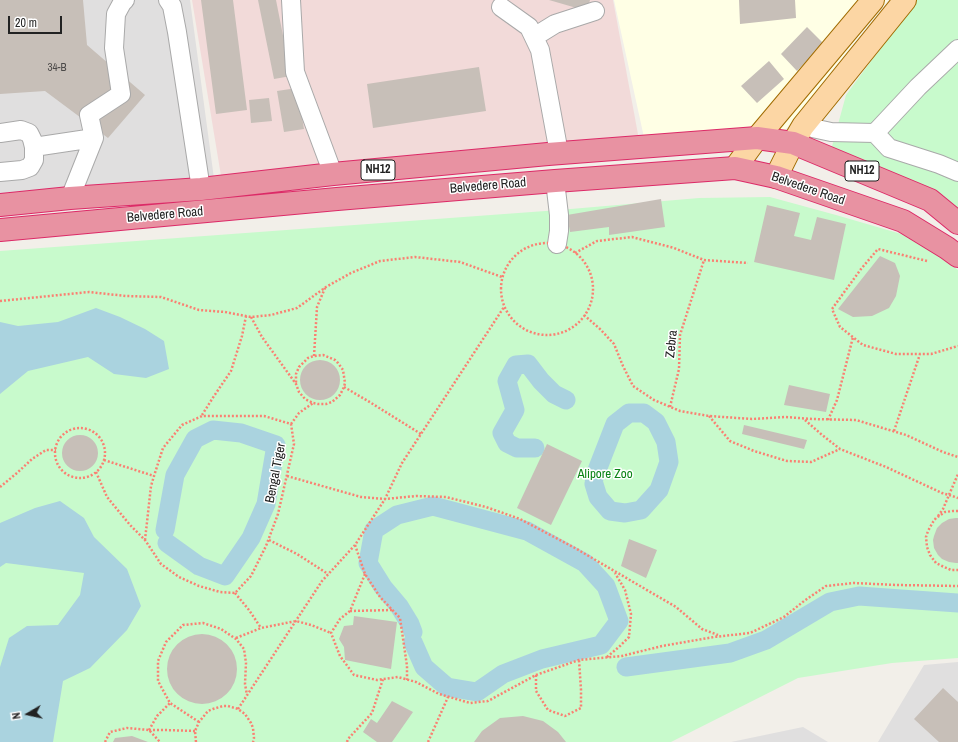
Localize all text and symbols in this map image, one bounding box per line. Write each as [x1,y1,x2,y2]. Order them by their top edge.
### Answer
scale bar [10,8,64,34]
text: 20 m [15,15,37,31]
house number: 34-B [47,61,67,75]
road number: NH12 [361,160,395,180]
road number: NH12 [845,161,879,181]
street label: Belvedere Road [769,169,847,209]
street label: Belvedere Road [449,175,527,197]
street label: Belvedere Road [126,204,204,226]
street label: Zebra [663,329,681,359]
street label: Bengal Tiger [263,442,289,504]
park label: Alipore Zoo [577,467,633,483]
north arrow [8,694,48,734]
text: N [9,712,24,720]

